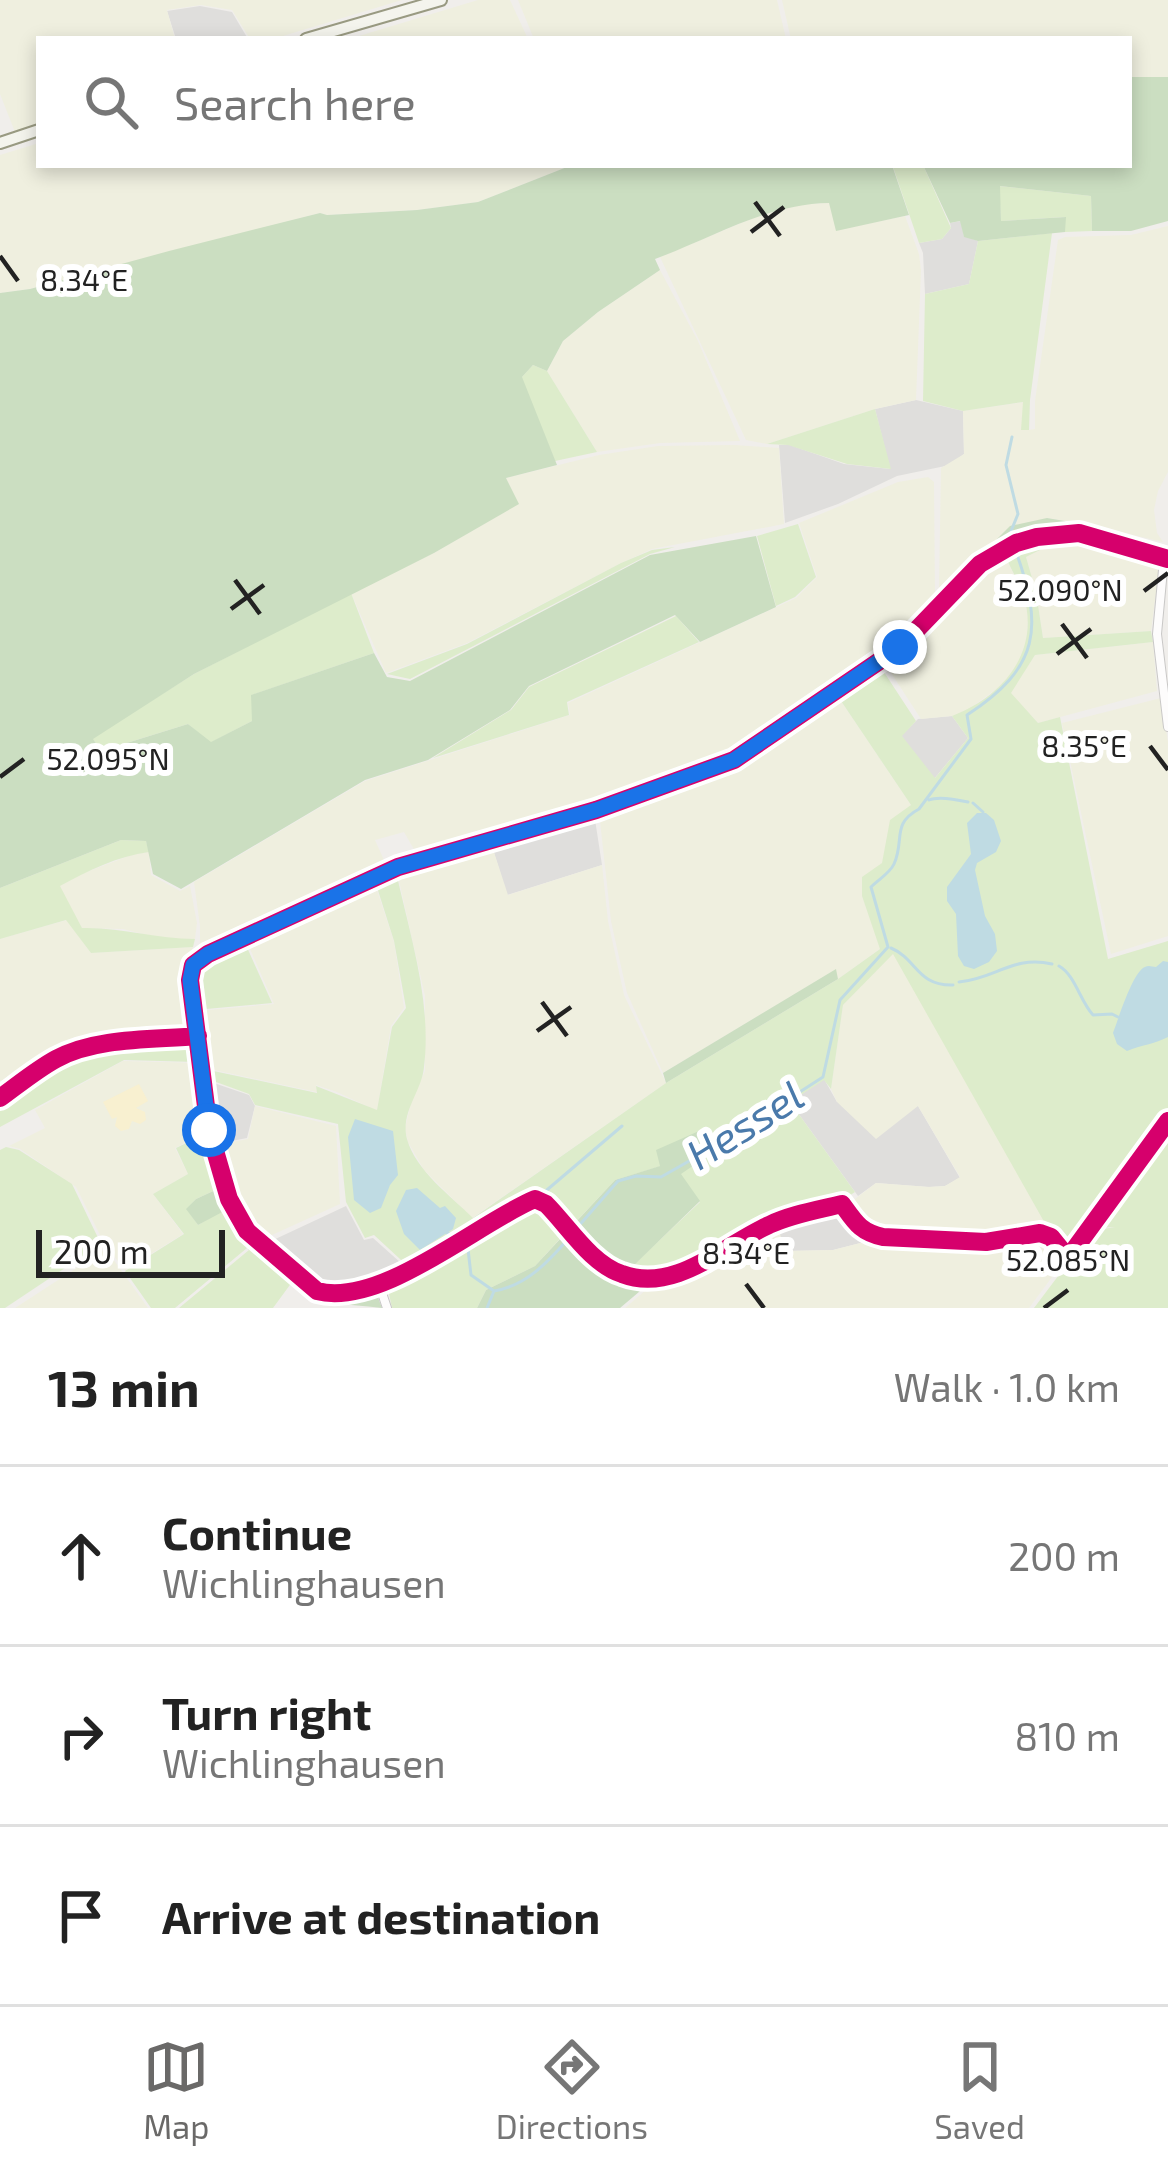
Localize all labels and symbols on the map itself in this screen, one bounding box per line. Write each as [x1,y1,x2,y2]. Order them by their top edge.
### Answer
text: 8.34°E [40,261,128,297]
text: 52.090°N [997,571,1123,607]
route end [873,620,927,674]
text: 8.35°E [1041,727,1127,763]
text: 52.095°N [46,740,170,776]
water label: Hessel [676,1068,811,1178]
route start [182,1103,236,1157]
scale bar [36,1224,225,1277]
text: 8.34°E [702,1234,790,1270]
text: 52.085°N [1006,1241,1130,1277]

